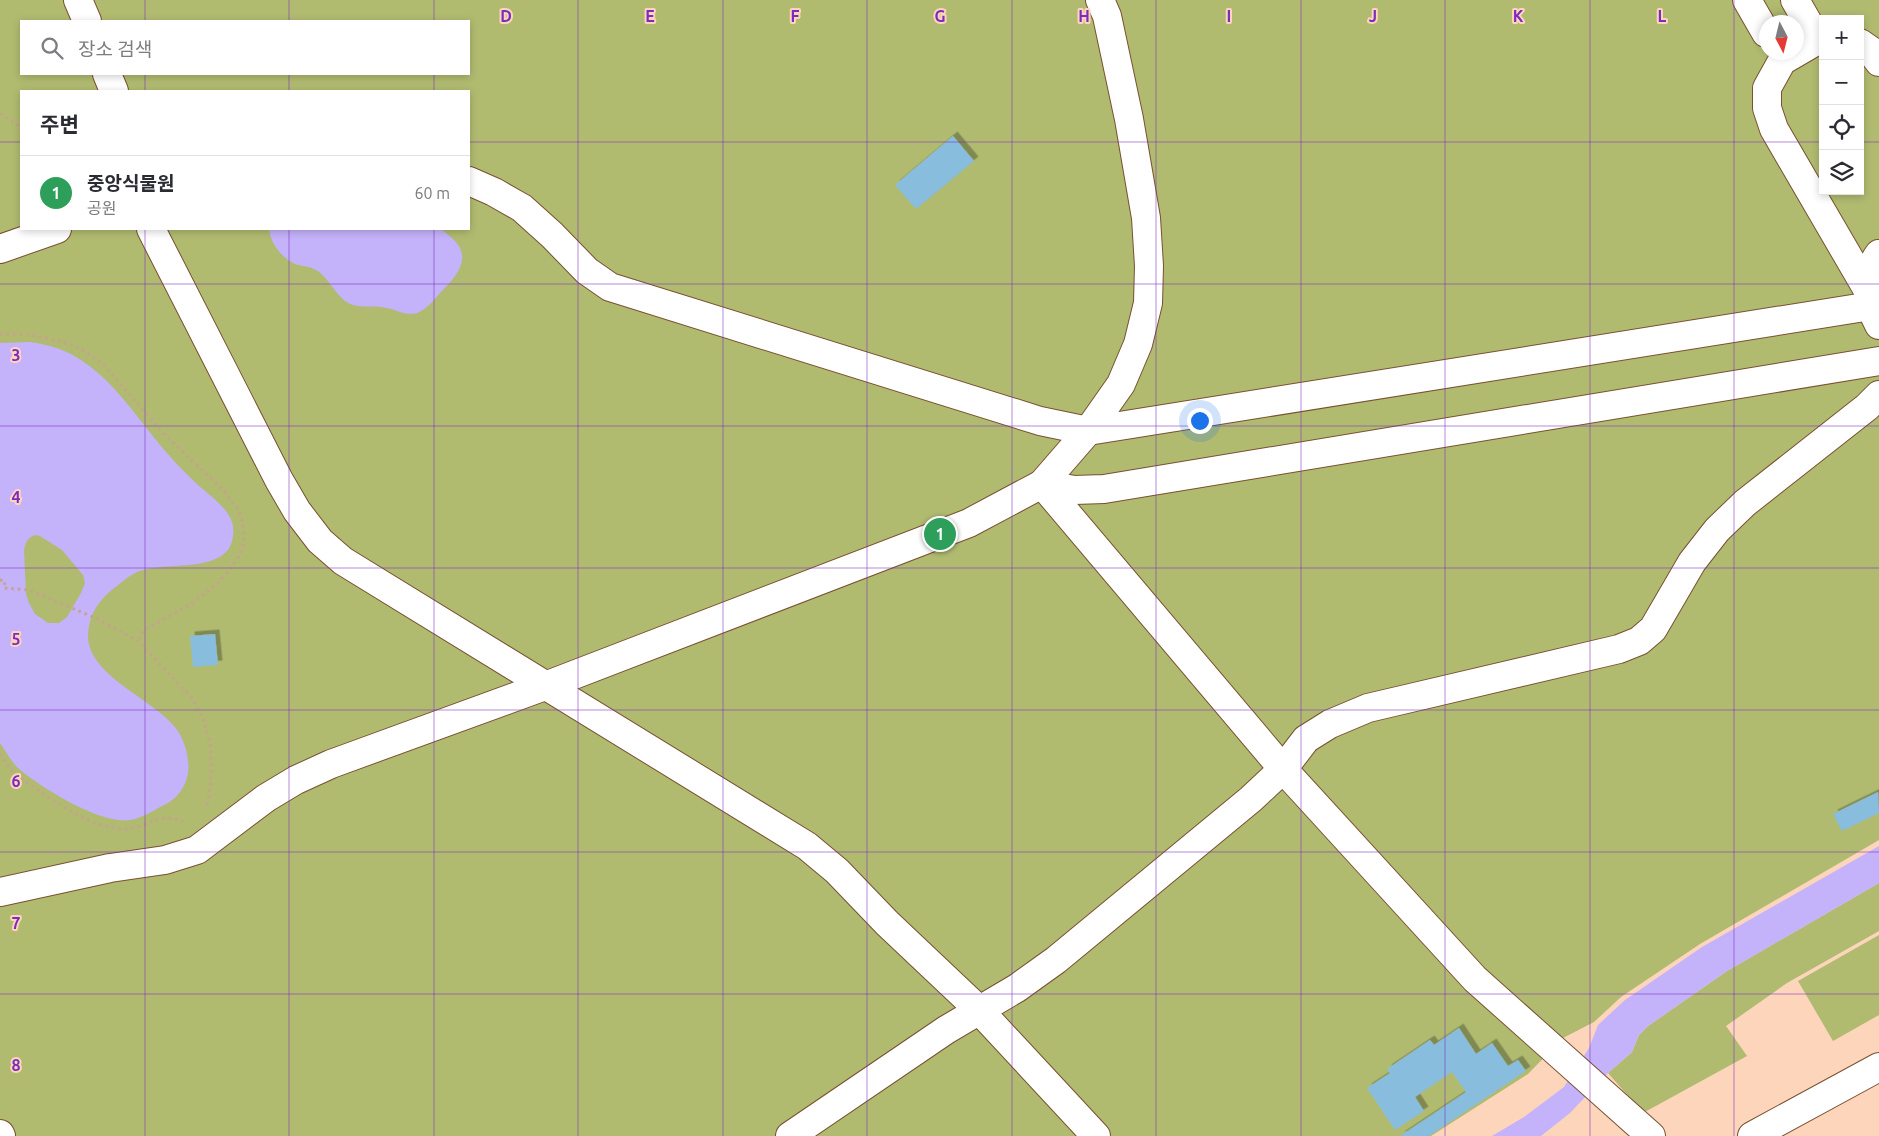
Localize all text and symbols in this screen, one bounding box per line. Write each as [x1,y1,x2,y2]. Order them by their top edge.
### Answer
text: D [500,7,512,25]
text: E [645,7,655,25]
text: F [791,7,800,25]
text: G [934,7,946,25]
text: H [1078,7,1090,25]
text: I [1227,7,1231,25]
text: J [1369,7,1377,25]
text: K [1513,7,1524,25]
text: L [1658,7,1667,25]
north arrow [1759,15,1804,60]
map controls [1819,15,1864,195]
button: + [1819,15,1864,60]
search box [20,20,470,75]
icon: search [38,34,66,62]
text: 장소 검색 [78,38,152,60]
button: − [1819,60,1864,105]
button: locate [1819,105,1864,150]
text: 주변 [40,112,79,136]
button: layers [1819,150,1864,195]
text: 중앙식물원 [87,172,174,194]
text: 1 [51,184,61,202]
text: 60 m [414,184,450,202]
text: 공원 [87,199,116,217]
text: 3 [11,346,21,364]
your location [1187,408,1213,434]
text: 4 [11,488,21,506]
pin: 1 [924,515,956,553]
text: 5 [11,630,21,648]
text: 6 [11,772,21,790]
text: 7 [11,914,21,932]
text: 8 [11,1056,21,1074]

